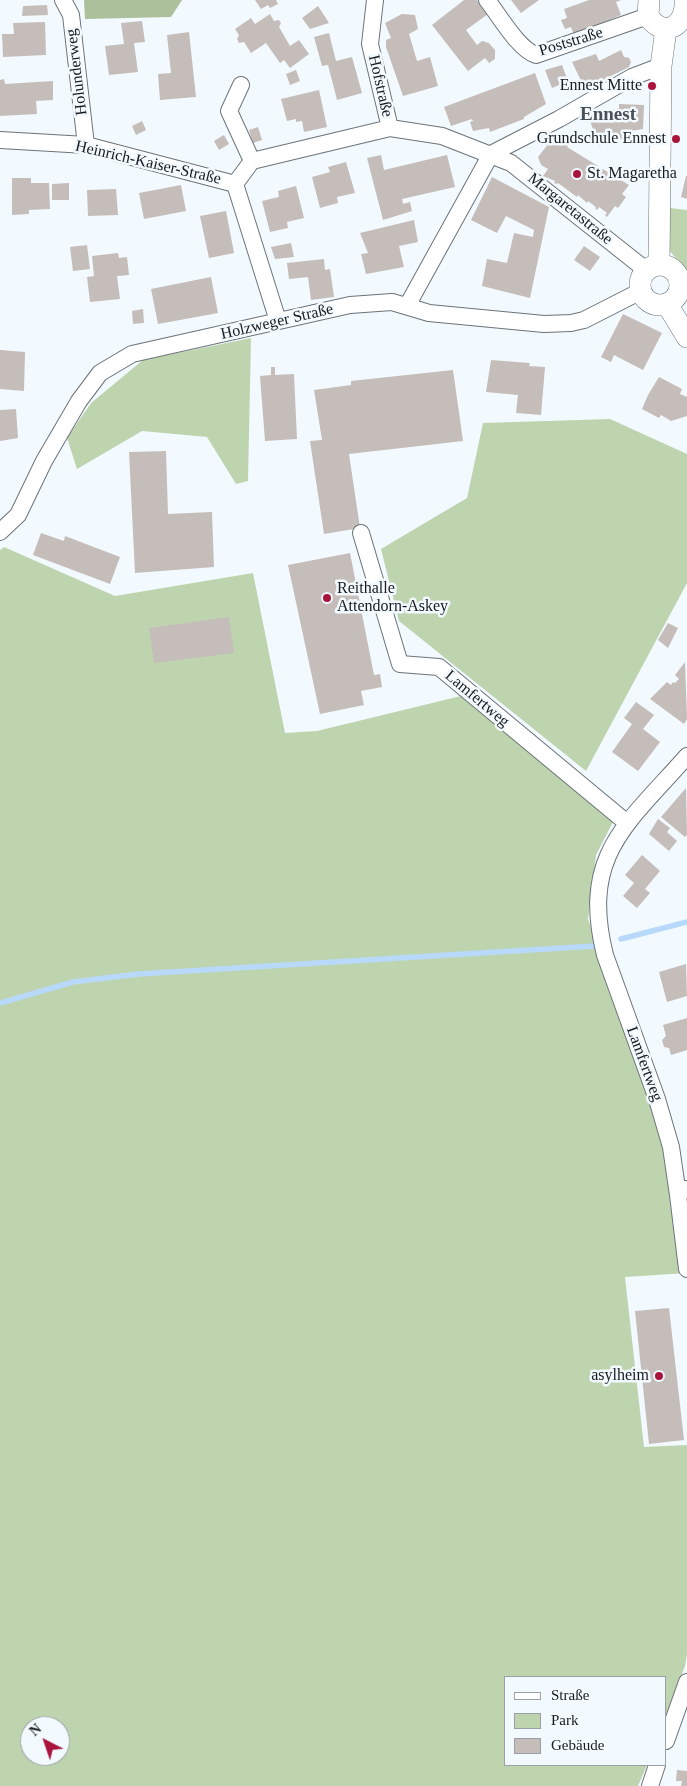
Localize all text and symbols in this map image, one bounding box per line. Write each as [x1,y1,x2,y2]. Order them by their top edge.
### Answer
street label: Poststraße [537,23,605,61]
street label: Holunderweg [62,28,92,116]
street label: Hofstraße [364,53,396,119]
place label: Ennest Mitte [560,76,642,96]
marker: Ennest Mitte [646,80,658,92]
district label: Ennest [580,104,636,126]
place label: Grundschule Ennest [537,129,666,149]
marker: Grundschule Ennest [670,133,682,145]
street label: Heinrich-Kaiser-Straße [73,137,223,189]
place label: St. Magaretha [587,164,677,184]
marker: St. Magaretha [571,168,583,180]
street label: Margaretastraße [524,169,616,249]
street label: Holzweger Straße [219,300,335,344]
place label: Reithalle Attendorn-Askey [337,579,448,617]
marker: Reithalle Attendorn-Askey [321,592,333,604]
street label: Lamfertweg [441,667,513,731]
street label: Lamfertweg [622,1024,666,1104]
place label: asylheim [591,1366,649,1386]
marker: asylheim [653,1370,665,1382]
legend [504,1676,667,1766]
text: Straße [551,1687,589,1703]
text: Park [551,1712,579,1728]
north arrow [20,1716,70,1766]
text: N [27,1721,44,1739]
text: Gebäude [551,1737,604,1753]

